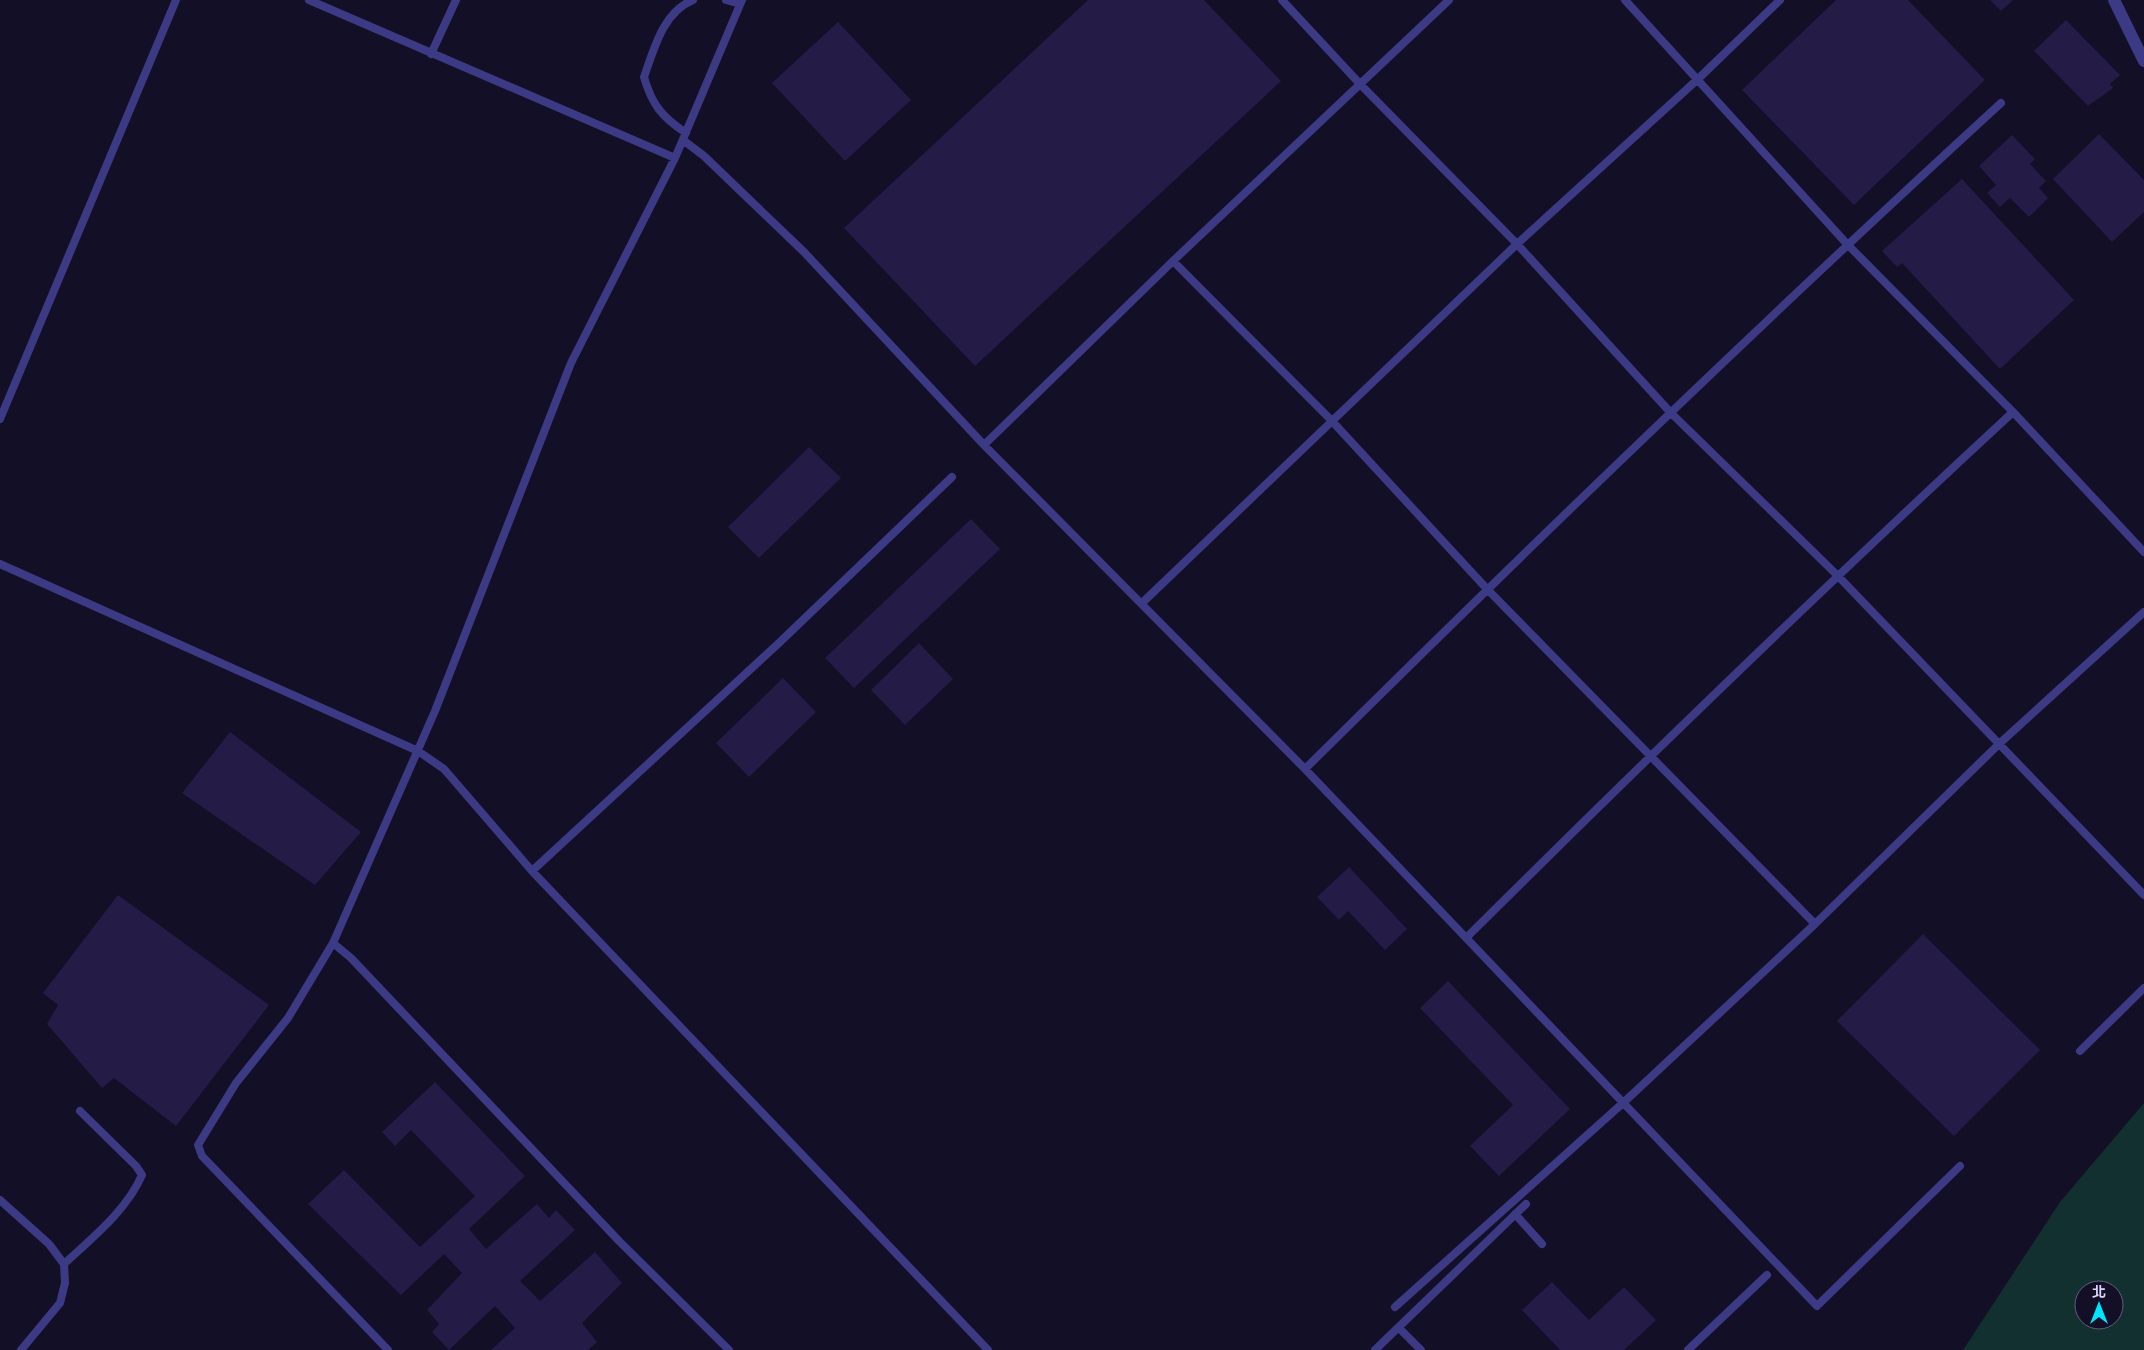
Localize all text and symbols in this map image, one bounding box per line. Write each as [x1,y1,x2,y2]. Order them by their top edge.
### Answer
north arrow [2074,1280,2124,1330]
text: 北 [2092,1282,2106,1301]

